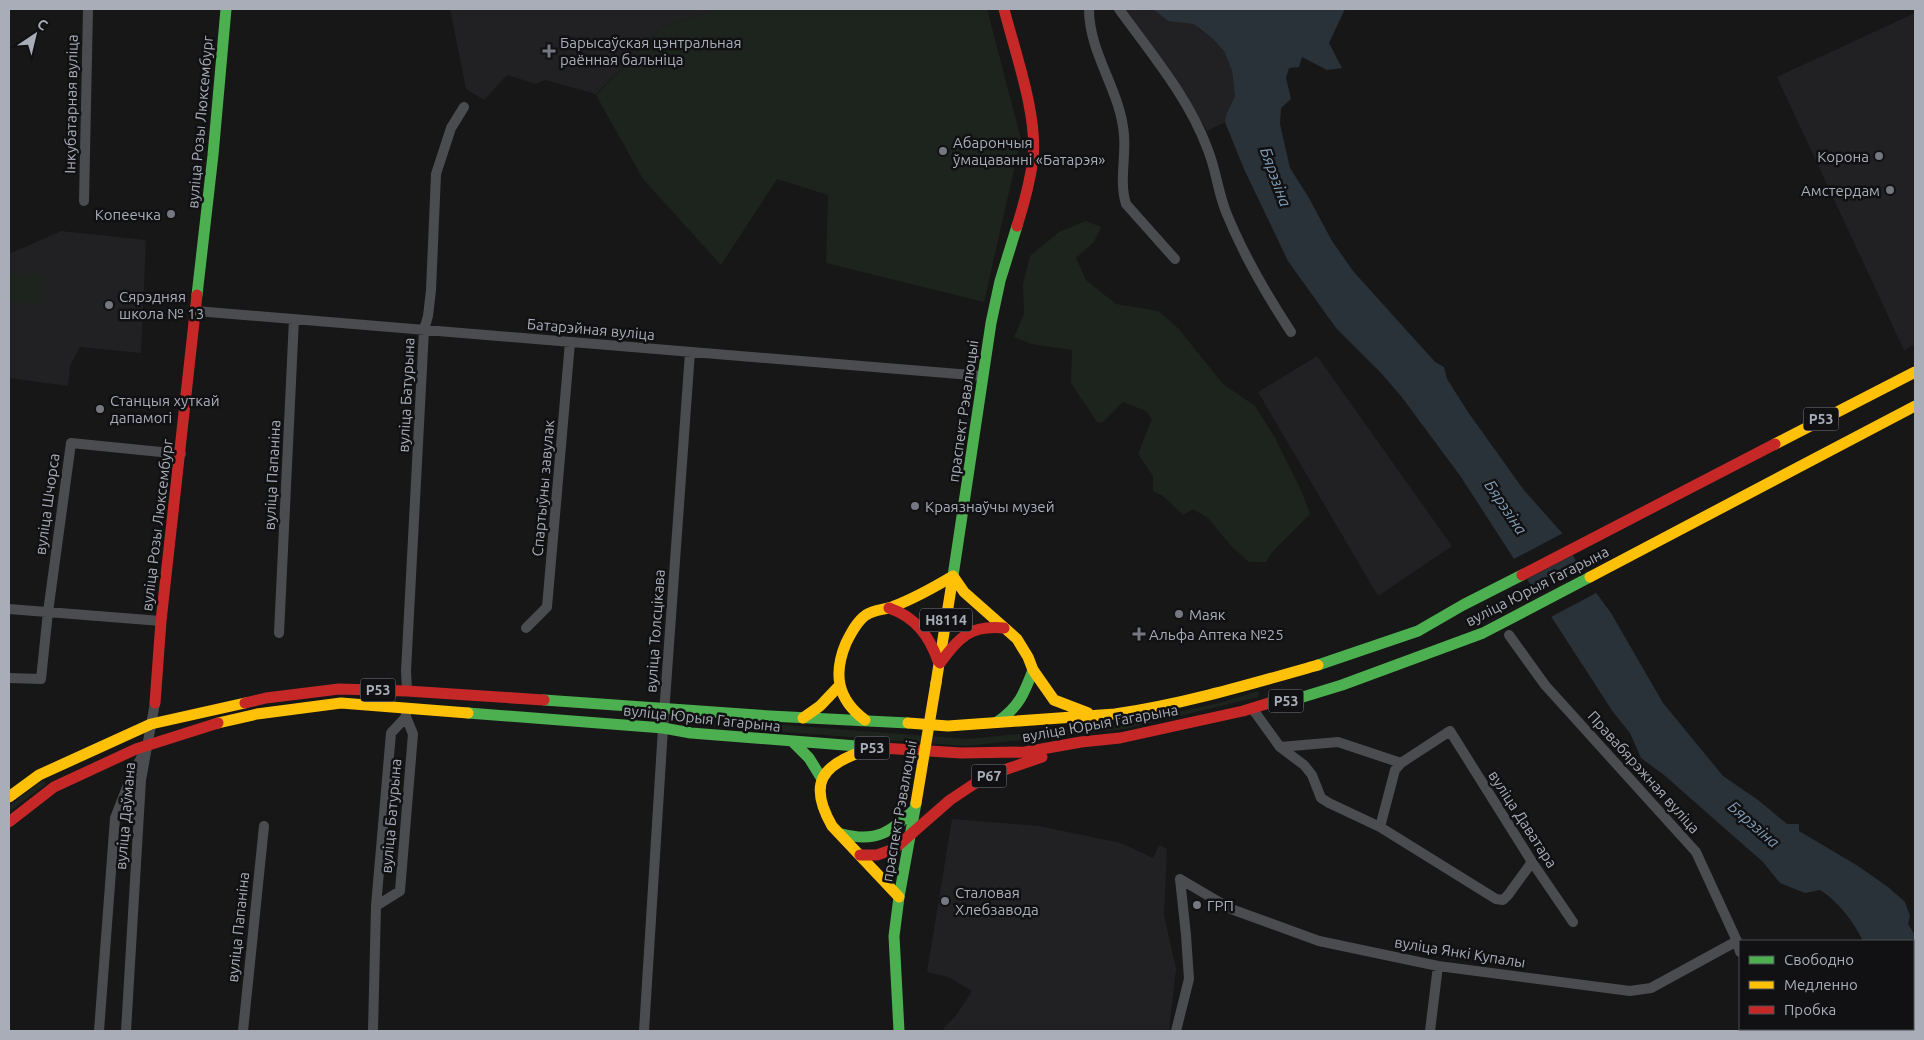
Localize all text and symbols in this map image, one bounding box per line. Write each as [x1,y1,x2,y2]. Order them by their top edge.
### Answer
north arrow [10,10,60,60]
text: С [34,15,51,33]
street label: Інкубатарная вуліца [61,34,81,174]
place label: Барысаўская цэнтральная раённая бальніца [560,34,742,68]
street label: вуліца Розы Люксембург [184,35,216,209]
marker: Барысаўская цэнтральная раённая бальніца [542,44,556,58]
place label: Абарончыя ўмацаванні «Батарэя» [953,134,1105,168]
marker: Абарончыя ўмацаванні «Батарэя» [937,145,949,157]
water label: Бярэзіна [1257,145,1295,209]
place label: Корона [1817,148,1869,165]
marker: Корона [1873,150,1885,162]
place label: Амстердам [1801,182,1880,199]
marker: Амстердам [1884,184,1896,196]
place label: Копеечка [95,206,161,223]
marker: Копеечка [165,208,177,220]
place label: Сярэдняя школа № 13 [119,288,204,322]
marker: Сярэдняя школа № 13 [103,299,115,311]
street label: Батарэйная вуліца [526,315,656,343]
street label: вуліца Батурына [394,337,418,453]
street label: праспект Рэвалюцыі [945,339,981,483]
place label: Станцыя хуткай дапамогі [110,392,220,426]
marker: Станцыя хуткай дапамогі [94,403,106,415]
road number: Р53 [1804,408,1838,430]
street label: вуліца Папаніна [261,419,283,531]
street label: Спартыўны завулак [529,419,557,557]
street label: вуліца Розы Люксембург [138,438,176,612]
street label: вуліца Шчорса [31,452,63,556]
water label: Бярэзіна [1481,476,1531,538]
place label: Краязнаўчы музей [925,498,1055,515]
marker: Краязнаўчы музей [909,500,921,512]
street label: вуліца Юрыя Гагарына [1463,542,1611,630]
street label: вуліца Толсцікава [642,569,668,693]
place label: Маяк [1189,606,1226,623]
road number: Н8114 [920,608,972,632]
marker: Маяк [1173,608,1185,620]
place label: Альфа Аптека №25 [1149,626,1284,643]
marker: Альфа Аптека №25 [1133,628,1145,640]
road number: Р53 [360,678,396,702]
road number: Р53 [1268,689,1304,712]
street label: вуліца Юрыя Гагарына [622,701,782,735]
street label: вуліца Юрыя Гагарына [1021,701,1179,745]
street label: Правабярэжная вуліца [1585,707,1703,837]
road number: Р53 [854,736,890,760]
street label: праспект Рэвалюцыі [878,739,920,883]
street label: вуліца Батурына [378,758,404,874]
street label: вуліца Даўмана [112,761,138,871]
road number: Р67 [972,764,1006,788]
street label: вуліца Даватара [1485,767,1561,871]
water label: Бярэзіна [1725,797,1783,851]
street label: вуліца Папаніна [224,871,252,983]
place label: Сталовая Хлебзавода [955,884,1039,918]
marker: Сталовая Хлебзавода [939,895,951,907]
place label: ГРП [1207,897,1234,914]
marker: ГРП [1191,899,1203,911]
street label: вуліца Янкі Купалы [1393,933,1527,971]
legend [1739,940,1914,1030]
text: Свободно [1784,951,1854,968]
text: Медленно [1784,976,1858,993]
text: Пробка [1784,1001,1836,1018]

